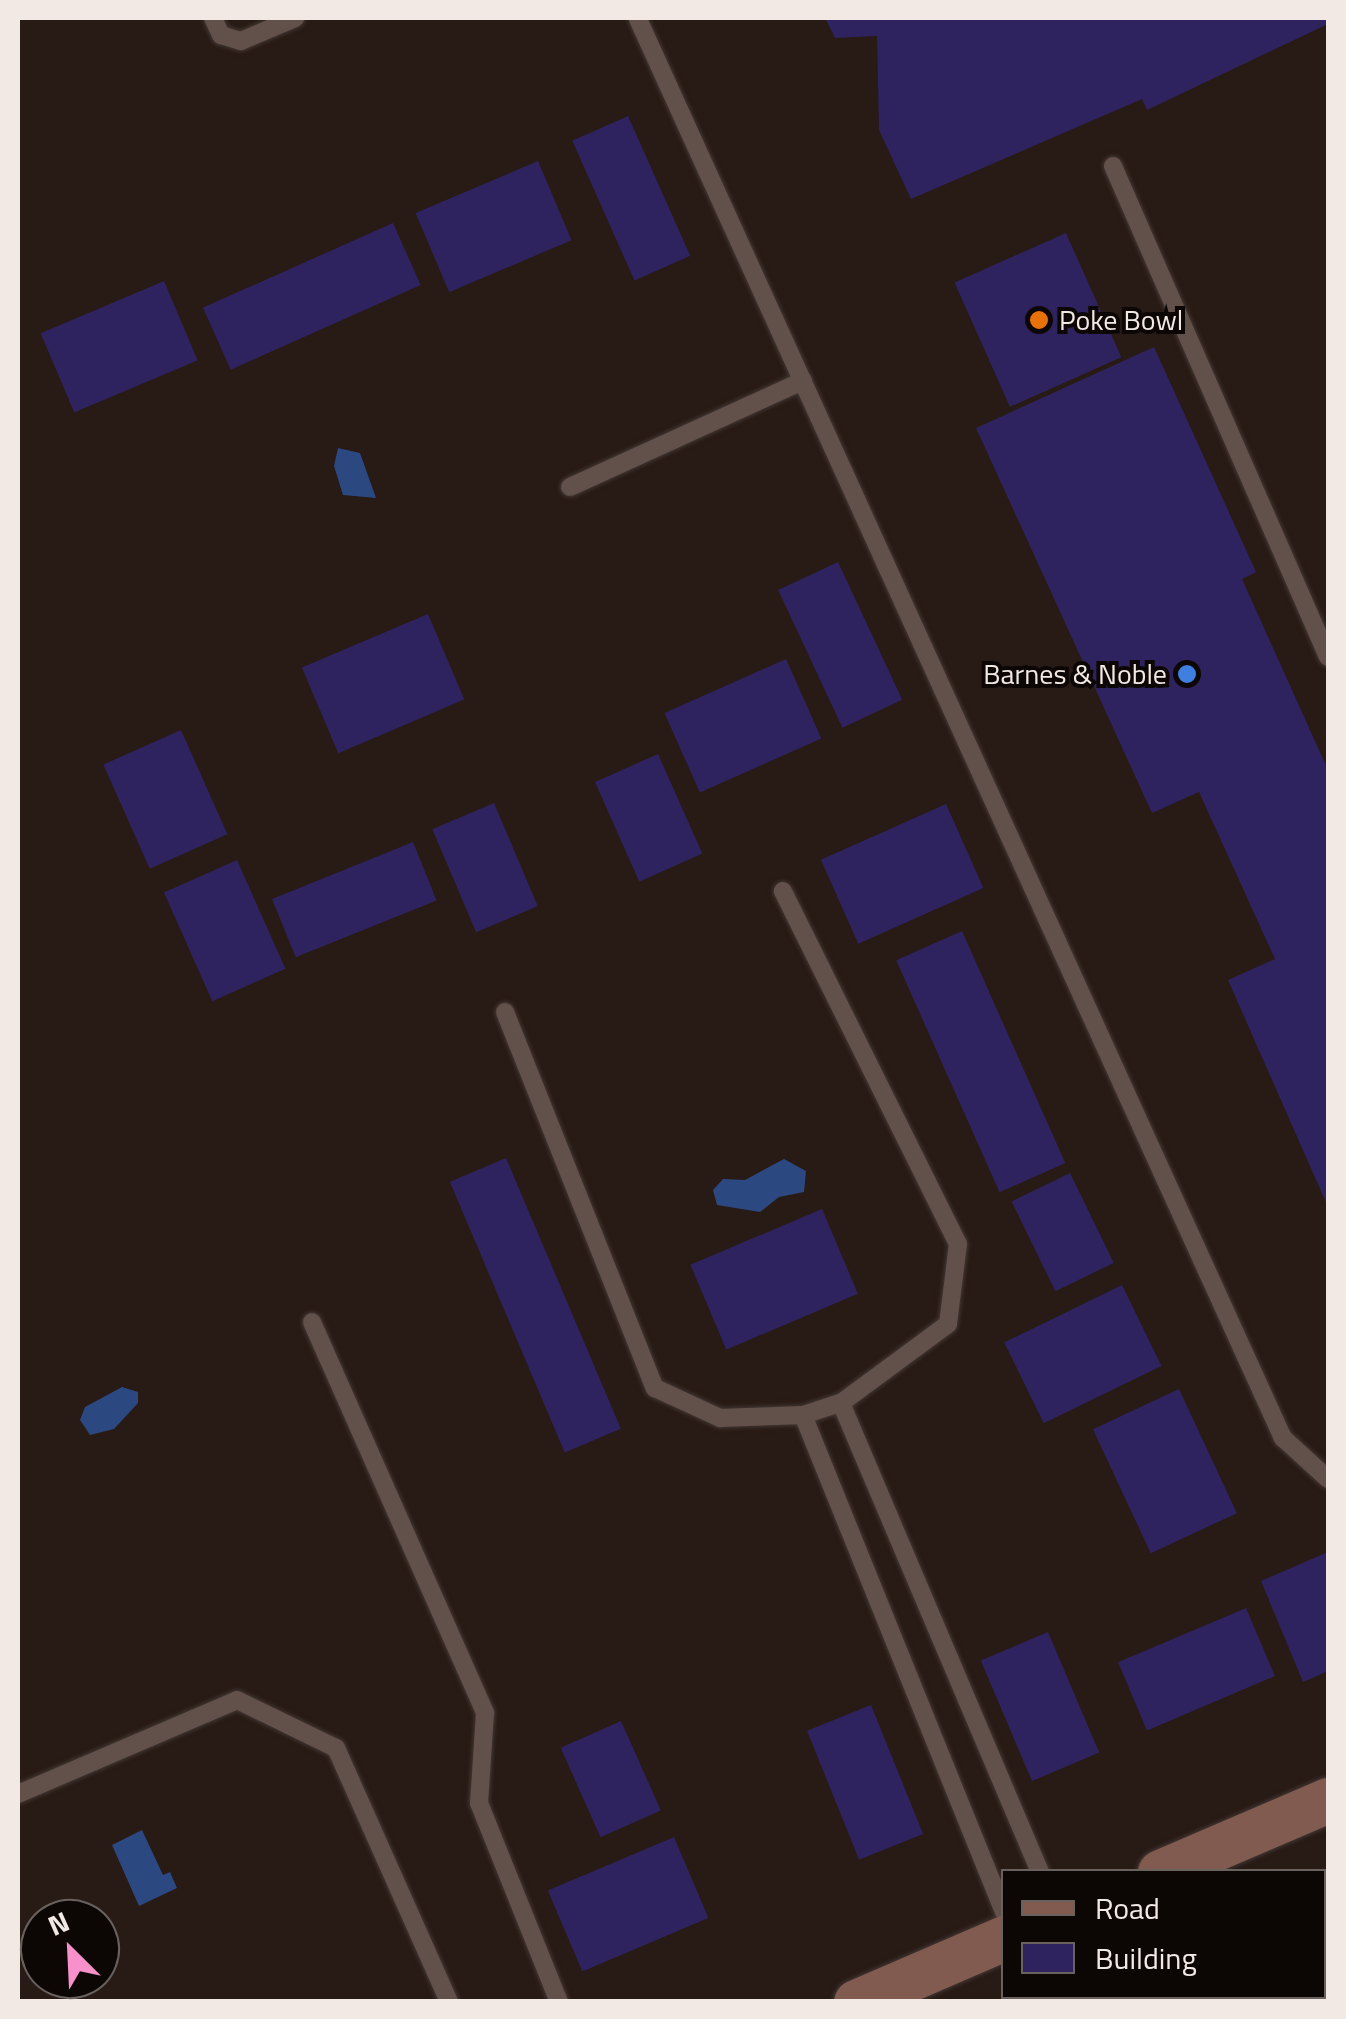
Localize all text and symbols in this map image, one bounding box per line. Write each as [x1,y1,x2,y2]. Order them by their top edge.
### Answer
place label: Poke Bowl [1059,303,1183,337]
marker: Poke Bowl [1028,309,1050,331]
place label: Barnes & Noble [983,657,1167,691]
marker: Barnes & Noble [1176,663,1198,685]
legend [1001,1869,1326,1999]
text: Road [1095,1885,1160,1931]
north arrow [20,1899,120,1999]
text: N [41,1899,76,1947]
text: Building [1095,1935,1197,1981]

